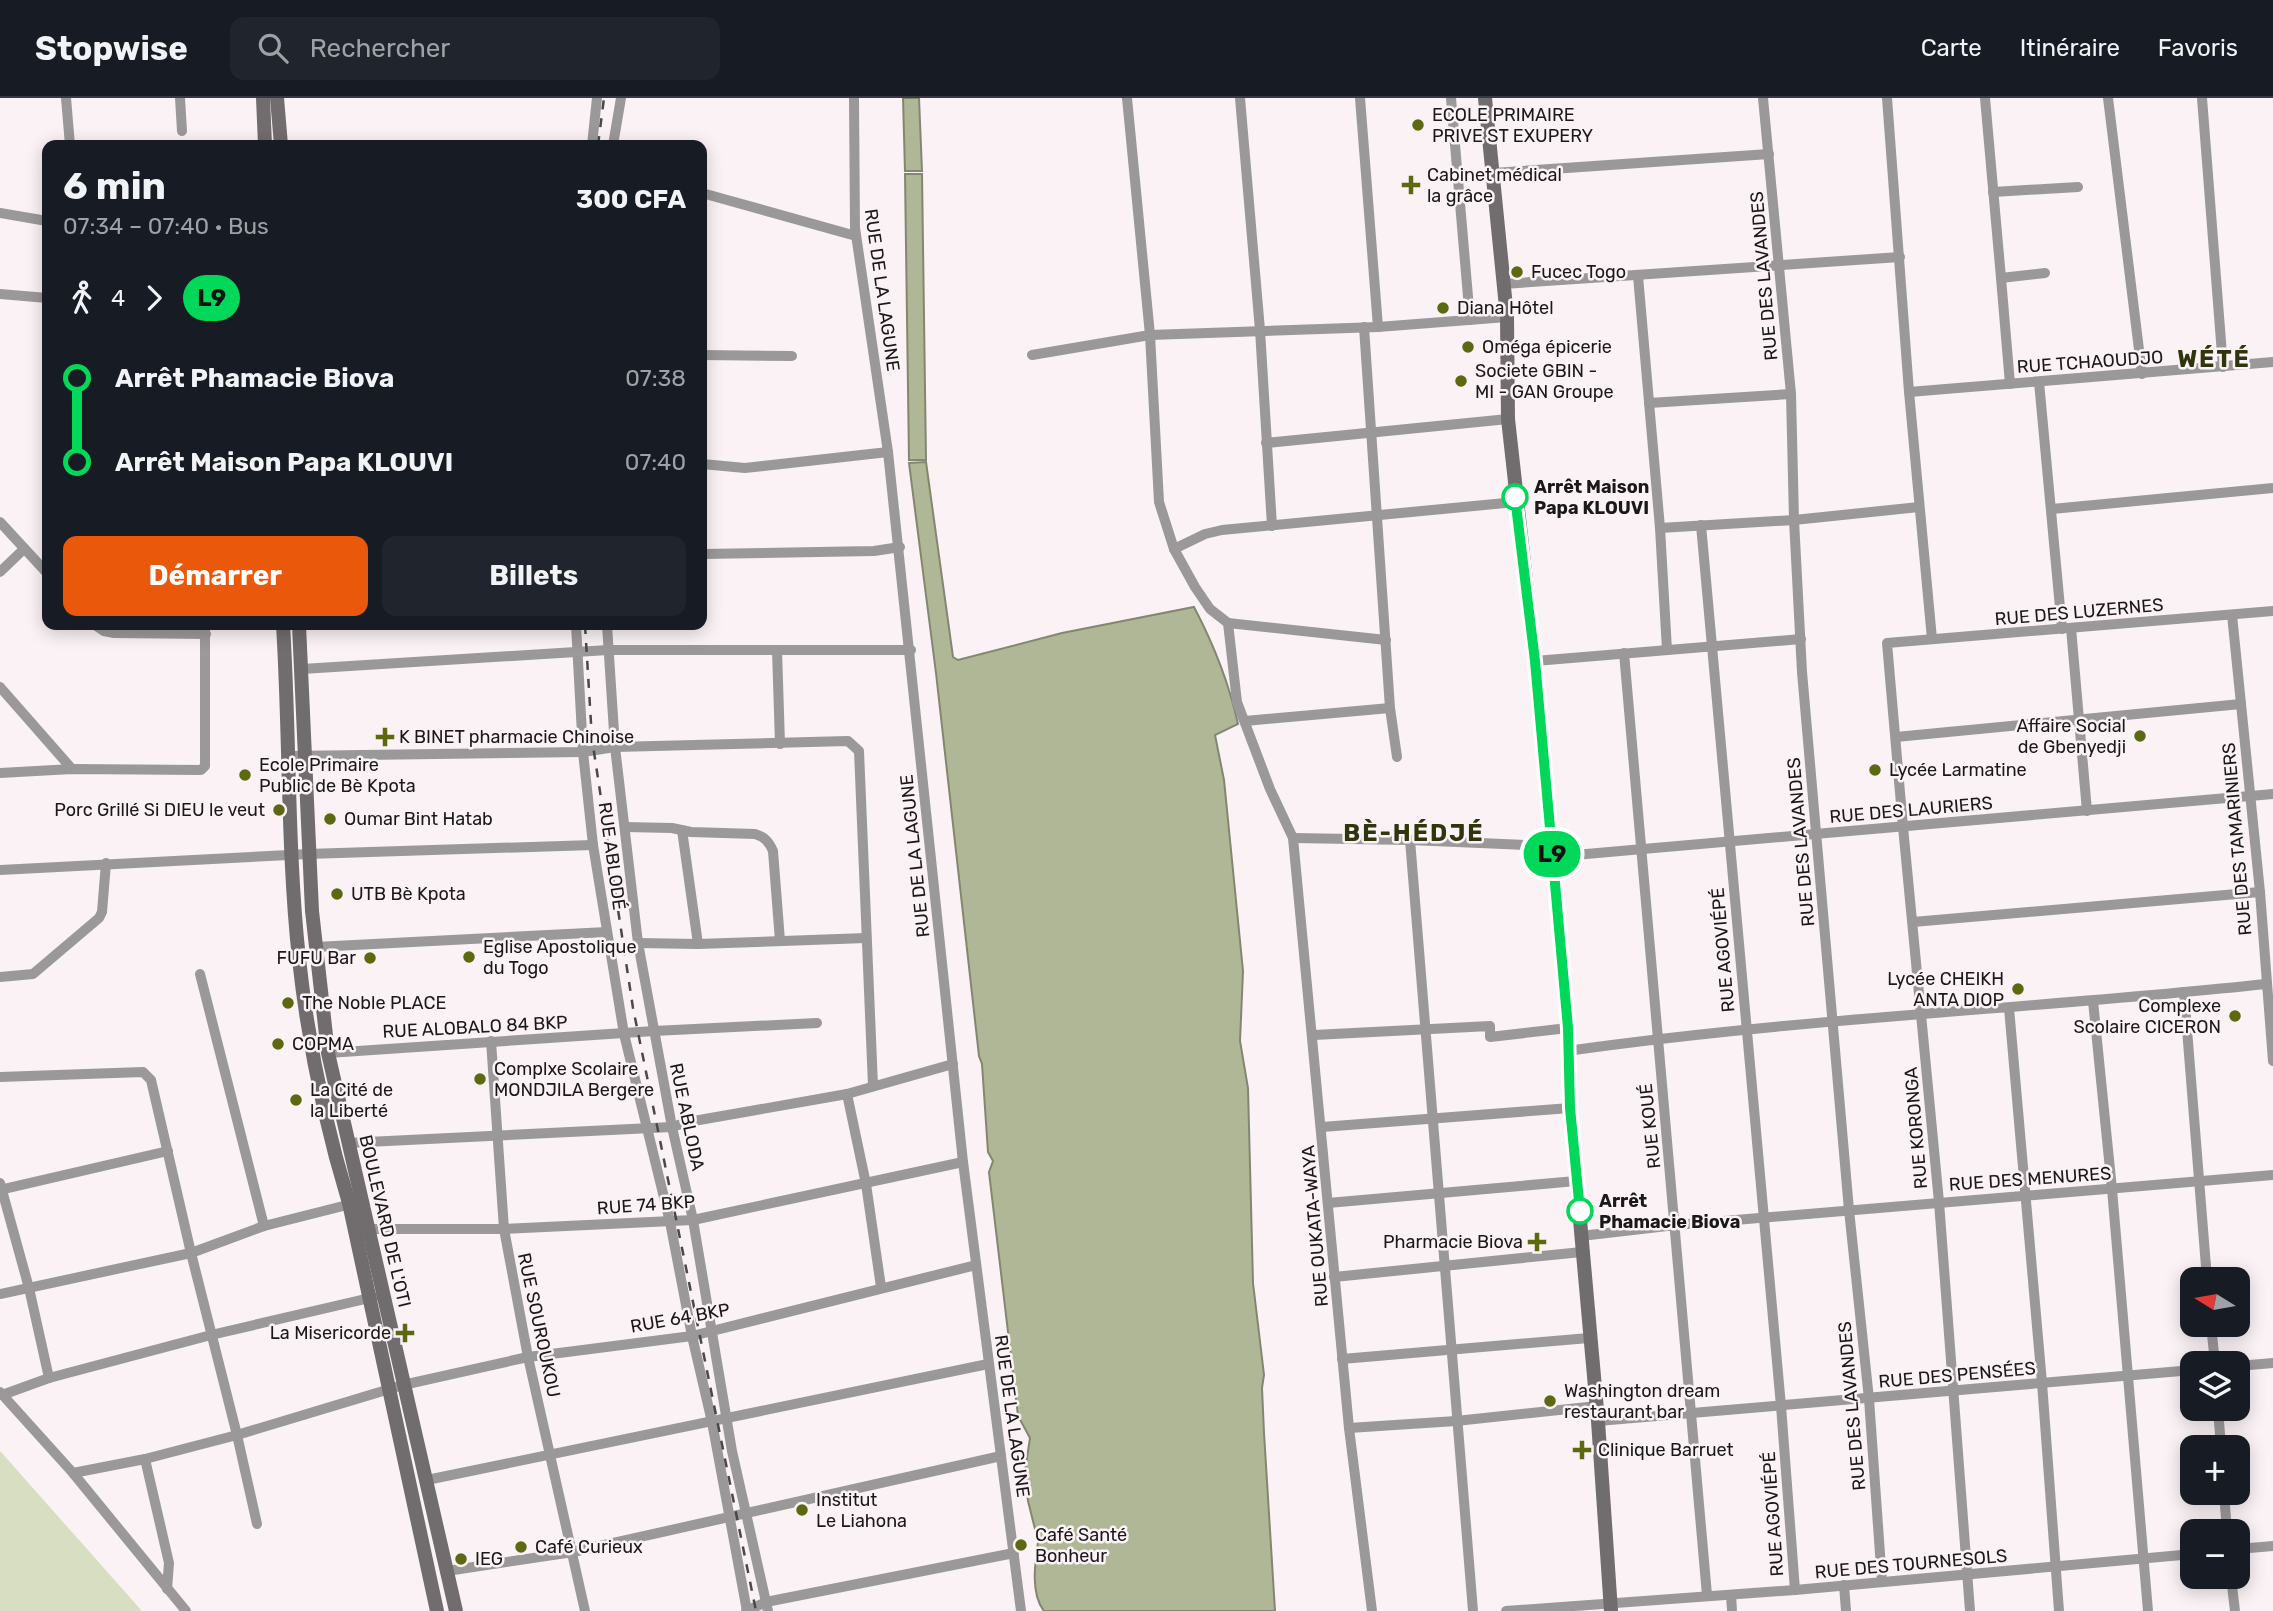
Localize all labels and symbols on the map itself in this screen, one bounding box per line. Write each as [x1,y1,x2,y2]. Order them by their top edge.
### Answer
place label: ECOLE PRIMAIRE PRIVE ST EXUPERY [1432,104,1594,147]
marker: ECOLE PRIMAIRE PRIVE ST EXUPERY [1410,117,1426,133]
place label: Cabinet médical la grâce [1427,164,1562,207]
marker: Cabinet médical la grâce [1401,175,1421,195]
street label: RUE DES LAVANDES [1746,190,1782,362]
street label: RUE DE LA LAGUNE [860,207,904,373]
place label: Fucec Togo [1531,261,1626,283]
marker: Fucec Togo [1509,264,1525,280]
place label: Diana Hôtel [1457,297,1554,319]
marker: Diana Hôtel [1435,300,1451,316]
place label: Oméga épicerie [1482,336,1612,358]
marker: Oméga épicerie [1460,339,1476,355]
district label: WÉTÉ [2177,345,2251,373]
street label: RUE TCHAOUDJO [2016,346,2164,378]
place label: Societe GBIN - MI - GAN Groupe [1475,360,1614,403]
marker: Societe GBIN - MI - GAN Groupe [1453,373,1469,389]
place label: Arrêt Maison Papa KLOUVI [1534,476,1649,519]
marker: Arrêt Maison Papa KLOUVI [1502,484,1528,510]
street label: RUE DES LUZERNES [1994,594,2164,630]
place label: Affaire Social de Gbenyedji [2016,715,2126,758]
place label: K BINET pharmacie Chinoise [399,726,634,748]
marker: Affaire Social de Gbenyedji [2132,728,2148,744]
marker: K BINET pharmacie Chinoise [377,729,393,745]
street label: RUE DES TAMARINIERS [2218,742,2256,936]
place label: Ecole Primaire Public de Bè Kpota [259,754,416,797]
street label: RUE DES LAVANDES [1783,756,1819,928]
place label: Lycée Larmatine [1889,759,2027,781]
marker: Lycée Larmatine [1867,762,1883,778]
marker: Ecole Primaire Public de Bè Kpota [237,767,253,783]
street label: RUE DE LA LAGUNE [895,773,935,939]
street label: RUE DES LAURIERS [1828,792,1994,828]
place label: Porc Grillé Si DIEU le veut [54,799,265,821]
street label: RUE ABLODÉ [594,801,630,911]
marker: Porc Grillé Si DIEU le veut [271,802,287,818]
place label: Oumar Bint Hatab [344,808,493,830]
marker: Oumar Bint Hatab [322,811,338,827]
district label: BÈ-HÉDJÉ [1343,819,1485,847]
line badge: L9 [1520,831,1584,877]
place label: UTB Bè Kpota [351,883,466,905]
marker: UTB Bè Kpota [329,886,345,902]
street label: RUE AGOVIÉPÉ [1707,887,1739,1013]
place label: Eglise Apostolique du Togo [483,936,637,979]
place label: FUFU Bar [277,947,356,969]
marker: Eglise Apostolique du Togo [461,949,477,965]
marker: FUFU Bar [362,950,378,966]
place label: Lycée CHEIKH ANTA DIOP [1887,968,2004,1011]
marker: Lycée CHEIKH ANTA DIOP [2010,981,2026,997]
place label: The Noble PLACE [302,992,446,1014]
marker: The Noble PLACE [280,995,296,1011]
place label: Complexe Scolaire CICERON [2073,995,2221,1038]
marker: Complexe Scolaire CICERON [2227,1008,2243,1024]
street label: RUE ALOBALO 84 BKP [382,1011,568,1043]
place label: COPMA [292,1033,354,1055]
marker: COPMA [270,1036,286,1052]
place label: Complxe Scolaire MONDJILA Bergere [494,1058,654,1101]
street label: RUE ABLODA [665,1061,709,1173]
street label: RUE KORONGA [1900,1066,1932,1190]
marker: Complxe Scolaire MONDJILA Bergere [472,1071,488,1087]
place label: La Cité de la Liberté [310,1079,393,1122]
street label: RUE KOUÉ [1635,1082,1665,1170]
marker: La Cité de la Liberté [288,1092,304,1108]
street label: BOULEVARD DE L'OTI [354,1133,416,1309]
street label: RUE OUKATA-WAYA [1297,1144,1333,1308]
street label: RUE DES MENURES [1948,1162,2112,1196]
place label: Arrêt Phamacie Biova [1599,1190,1740,1233]
street label: RUE 74 BKP [596,1191,696,1219]
marker: Arrêt Phamacie Biova [1567,1198,1593,1224]
place label: Pharmacie Biova [1383,1231,1523,1253]
marker: Pharmacie Biova [1529,1234,1545,1250]
street label: RUE SOUROUKOU [513,1251,565,1399]
north arrow [2180,1267,2250,1337]
street label: RUE 64 BKP [629,1298,731,1338]
street label: RUE DES LAVANDES [1834,1320,1870,1492]
place label: La Misericorde [270,1322,391,1344]
marker: La Misericorde [397,1325,413,1341]
street label: RUE DE LA LAGUNE [990,1333,1034,1499]
street label: RUE DES PENSÉES [1877,1357,2037,1393]
place label: Washington dream restaurant bar [1564,1380,1720,1423]
marker: Washington dream restaurant bar [1542,1393,1558,1409]
place label: Clinique Barruet [1598,1439,1734,1461]
marker: Clinique Barruet [1572,1440,1592,1460]
street label: RUE AGOVIÉPÉ [1758,1451,1788,1577]
place label: Institut Le Liahona [816,1489,907,1532]
marker: Institut Le Liahona [794,1502,810,1518]
place label: Café Santé Bonheur [1035,1524,1127,1567]
place label: Café Curieux [535,1536,643,1558]
marker: Café Santé Bonheur [1013,1537,1029,1553]
marker: Café Curieux [513,1539,529,1555]
street label: RUE DES TOURNESOLS [1814,1545,2008,1583]
place label: IEG [475,1548,503,1570]
marker: IEG [453,1551,469,1567]

